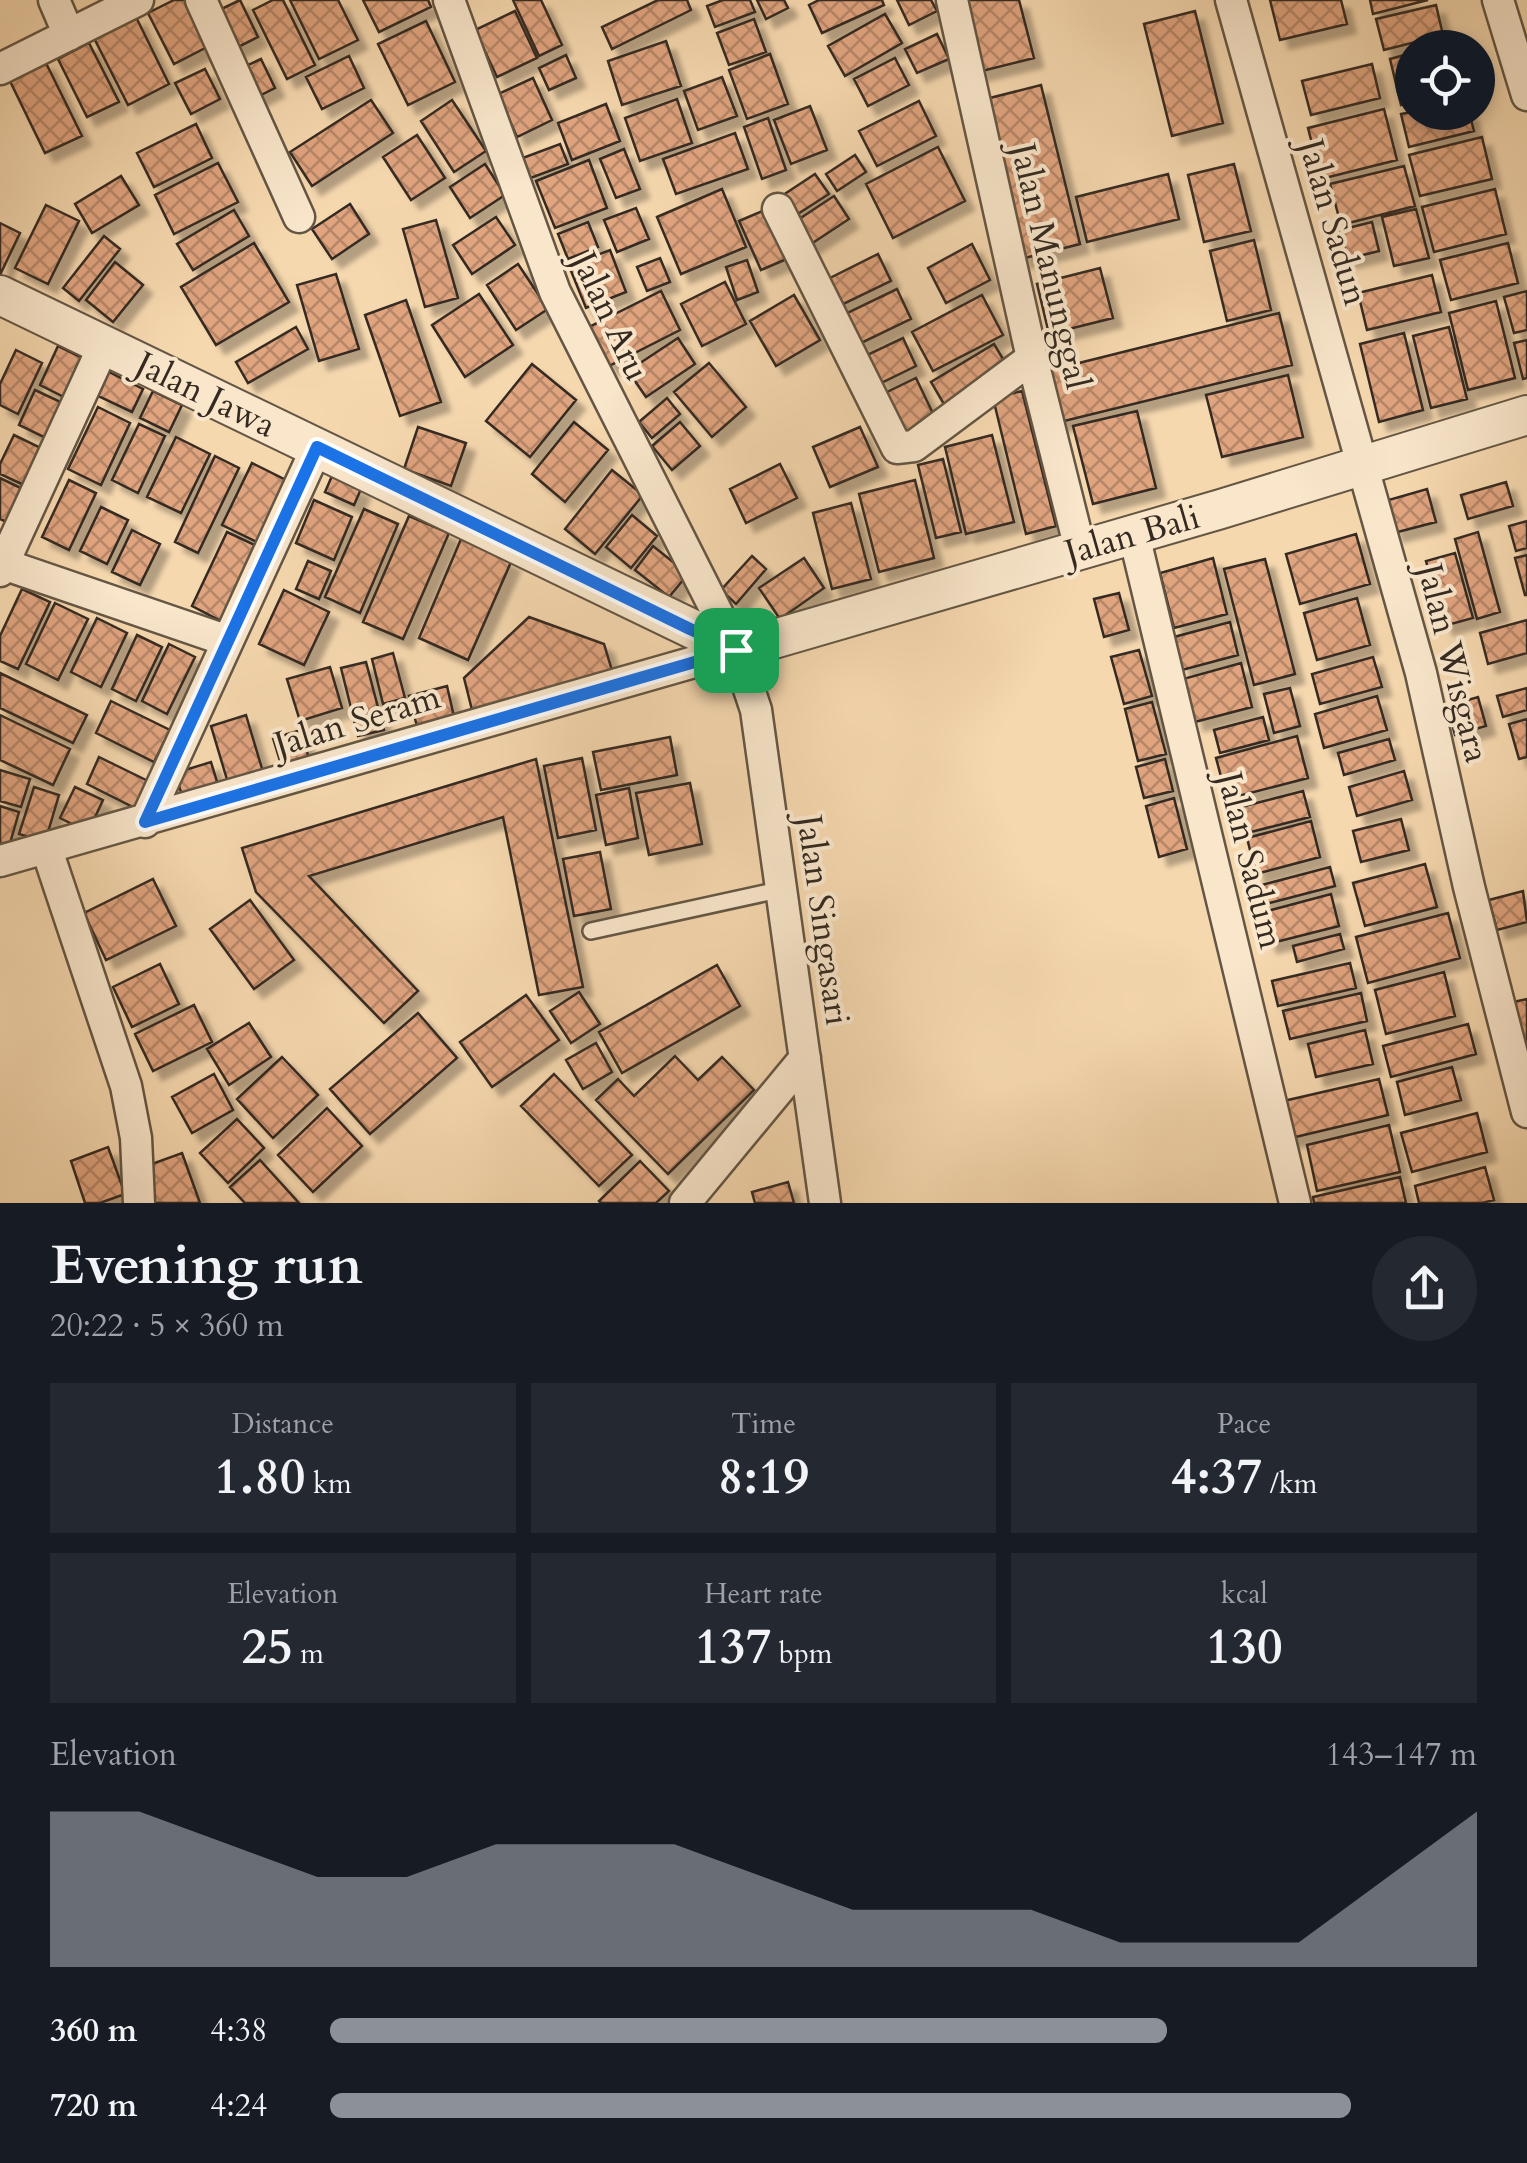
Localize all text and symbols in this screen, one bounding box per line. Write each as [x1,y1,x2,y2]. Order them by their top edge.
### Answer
map controls [1395,30,1495,130]
button: locate [1395,30,1495,130]
street label: Jalan Sadun [1285,129,1380,311]
street label: Jalan Manunggal [997,134,1102,394]
street label: Jalan Aru [557,240,661,389]
street label: Jalan Jawa [123,338,284,449]
street label: Jalan Bali [1055,493,1205,578]
street label: Jalan Wisgara [1404,554,1501,768]
pin [694,608,779,693]
icon: arrive [709,623,764,678]
street label: Jalan Seram [264,673,447,770]
street label: Jalan Sadum [1204,762,1295,954]
street label: Jalan Singasari [784,807,862,1028]
text: Evening run [50,1229,363,1303]
button: share [1372,1236,1477,1341]
text: 20:22 · 5 × 360 m [50,1304,284,1348]
text: Distance [232,1405,334,1443]
text: Time [731,1405,796,1443]
text: Pace [1217,1405,1271,1443]
text: 1.80 [214,1443,305,1511]
text: 8:19 [718,1443,809,1511]
text: 4:37 [1171,1443,1262,1511]
text: km [305,1465,352,1503]
text: /km [1262,1465,1317,1503]
text: Elevation [227,1575,338,1613]
text: Heart rate [704,1575,823,1613]
text: kcal [1221,1575,1268,1613]
text: 25 [242,1613,293,1681]
text: 137 [695,1613,771,1681]
text: 130 [1206,1613,1283,1681]
text: m [293,1635,324,1673]
text: bpm [771,1635,832,1673]
text: Elevation [50,1733,177,1777]
text: 143–147 m [1325,1733,1477,1777]
text: 360 m [50,2009,137,2053]
text: 4:38 [210,2009,267,2053]
text: 720 m [50,2084,137,2128]
text: 4:24 [210,2084,267,2128]

